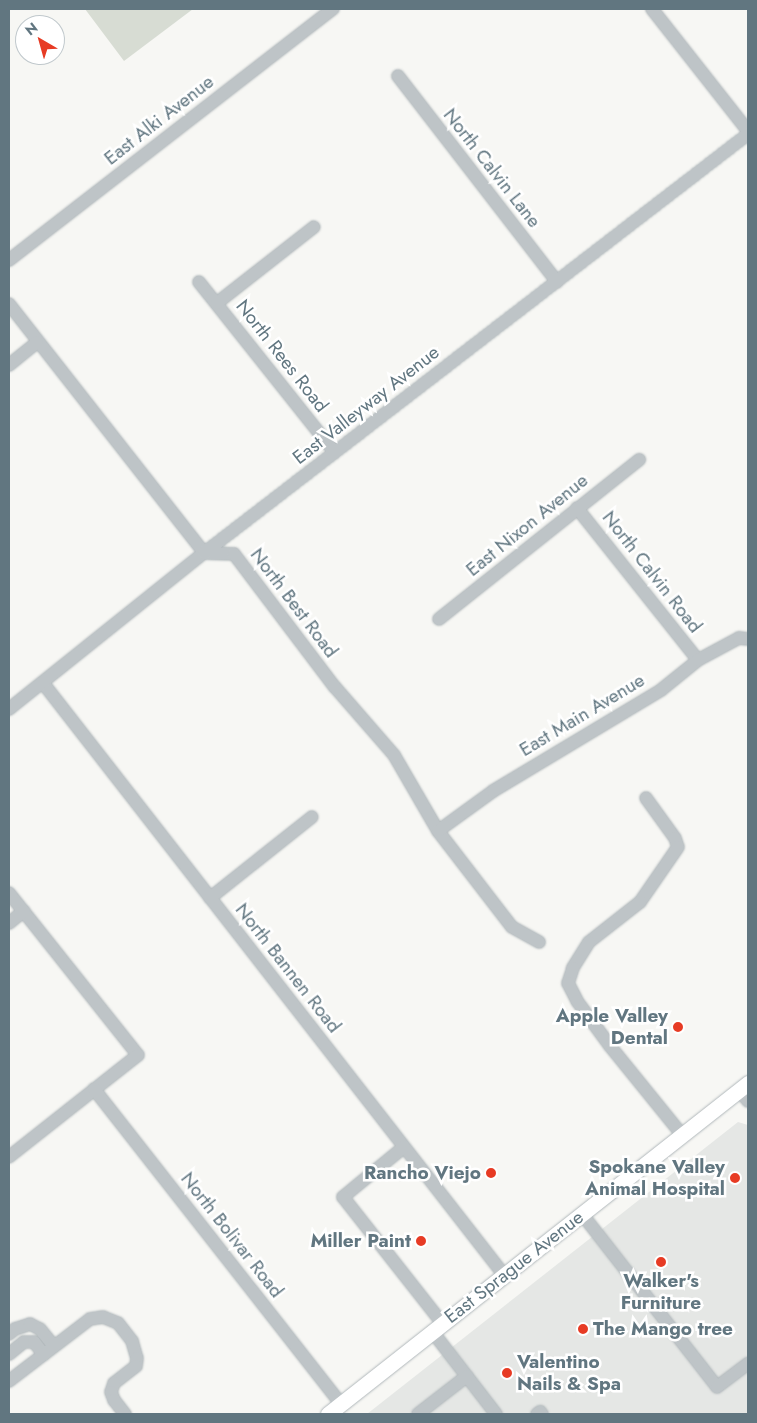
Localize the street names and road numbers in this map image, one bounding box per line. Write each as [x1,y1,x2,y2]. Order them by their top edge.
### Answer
street label: East Alki Avenue [100,70,218,170]
street label: North Calvin Lane [438,104,546,232]
street label: North Rees Road [231,295,333,417]
street label: East Valleyway Avenue [288,341,444,469]
street label: East Nixon Avenue [462,469,592,581]
street label: North Calvin Road [597,507,707,637]
street label: North Best Road [245,544,343,662]
street label: East Main Avenue [515,669,649,761]
street label: North Bannen Road [230,899,346,1037]
street label: North Bolivar Road [176,1168,288,1302]
street label: East Sprague Avenue [440,1206,588,1328]

